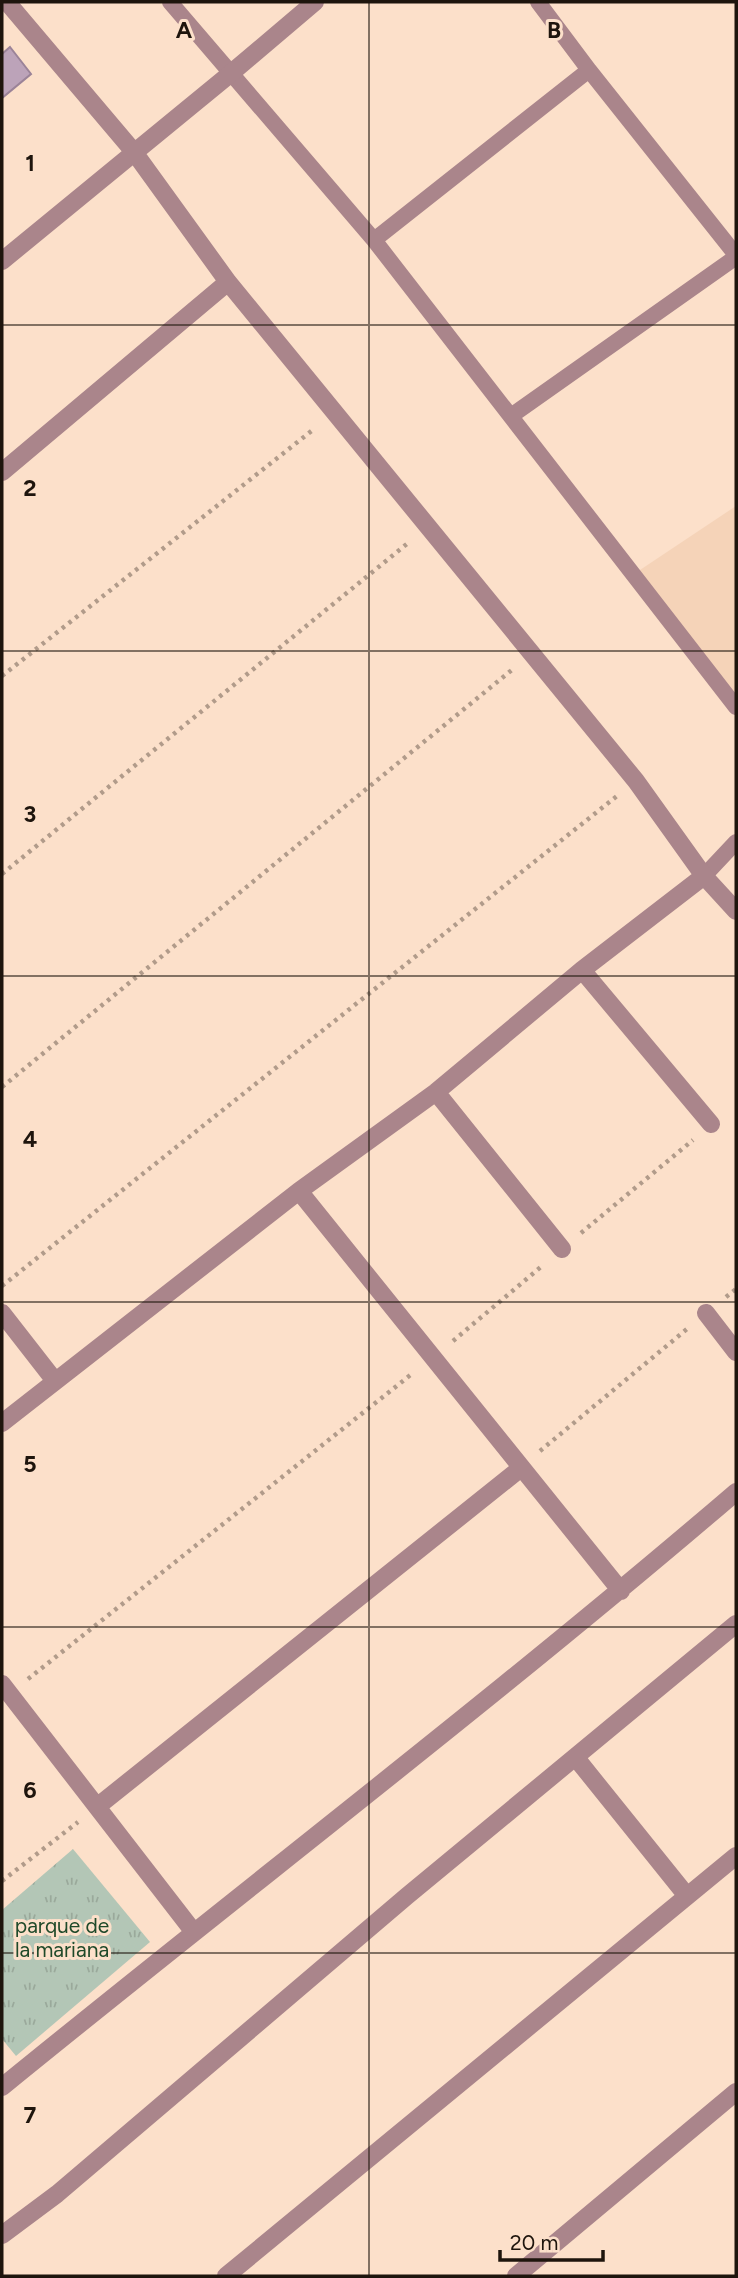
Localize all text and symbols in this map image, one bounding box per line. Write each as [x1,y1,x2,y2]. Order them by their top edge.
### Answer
text: A [176,16,193,44]
text: B [547,16,561,44]
text: 1 [25,149,35,177]
text: 2 [23,474,37,502]
text: 3 [24,800,36,828]
text: 4 [23,1125,37,1153]
text: 5 [23,1450,37,1478]
text: 6 [23,1776,37,1804]
park label: parque de la mariana [15,1913,109,1962]
text: 7 [24,2101,37,2129]
scale bar [500,2218,603,2262]
text: 20 m [510,2230,558,2255]

